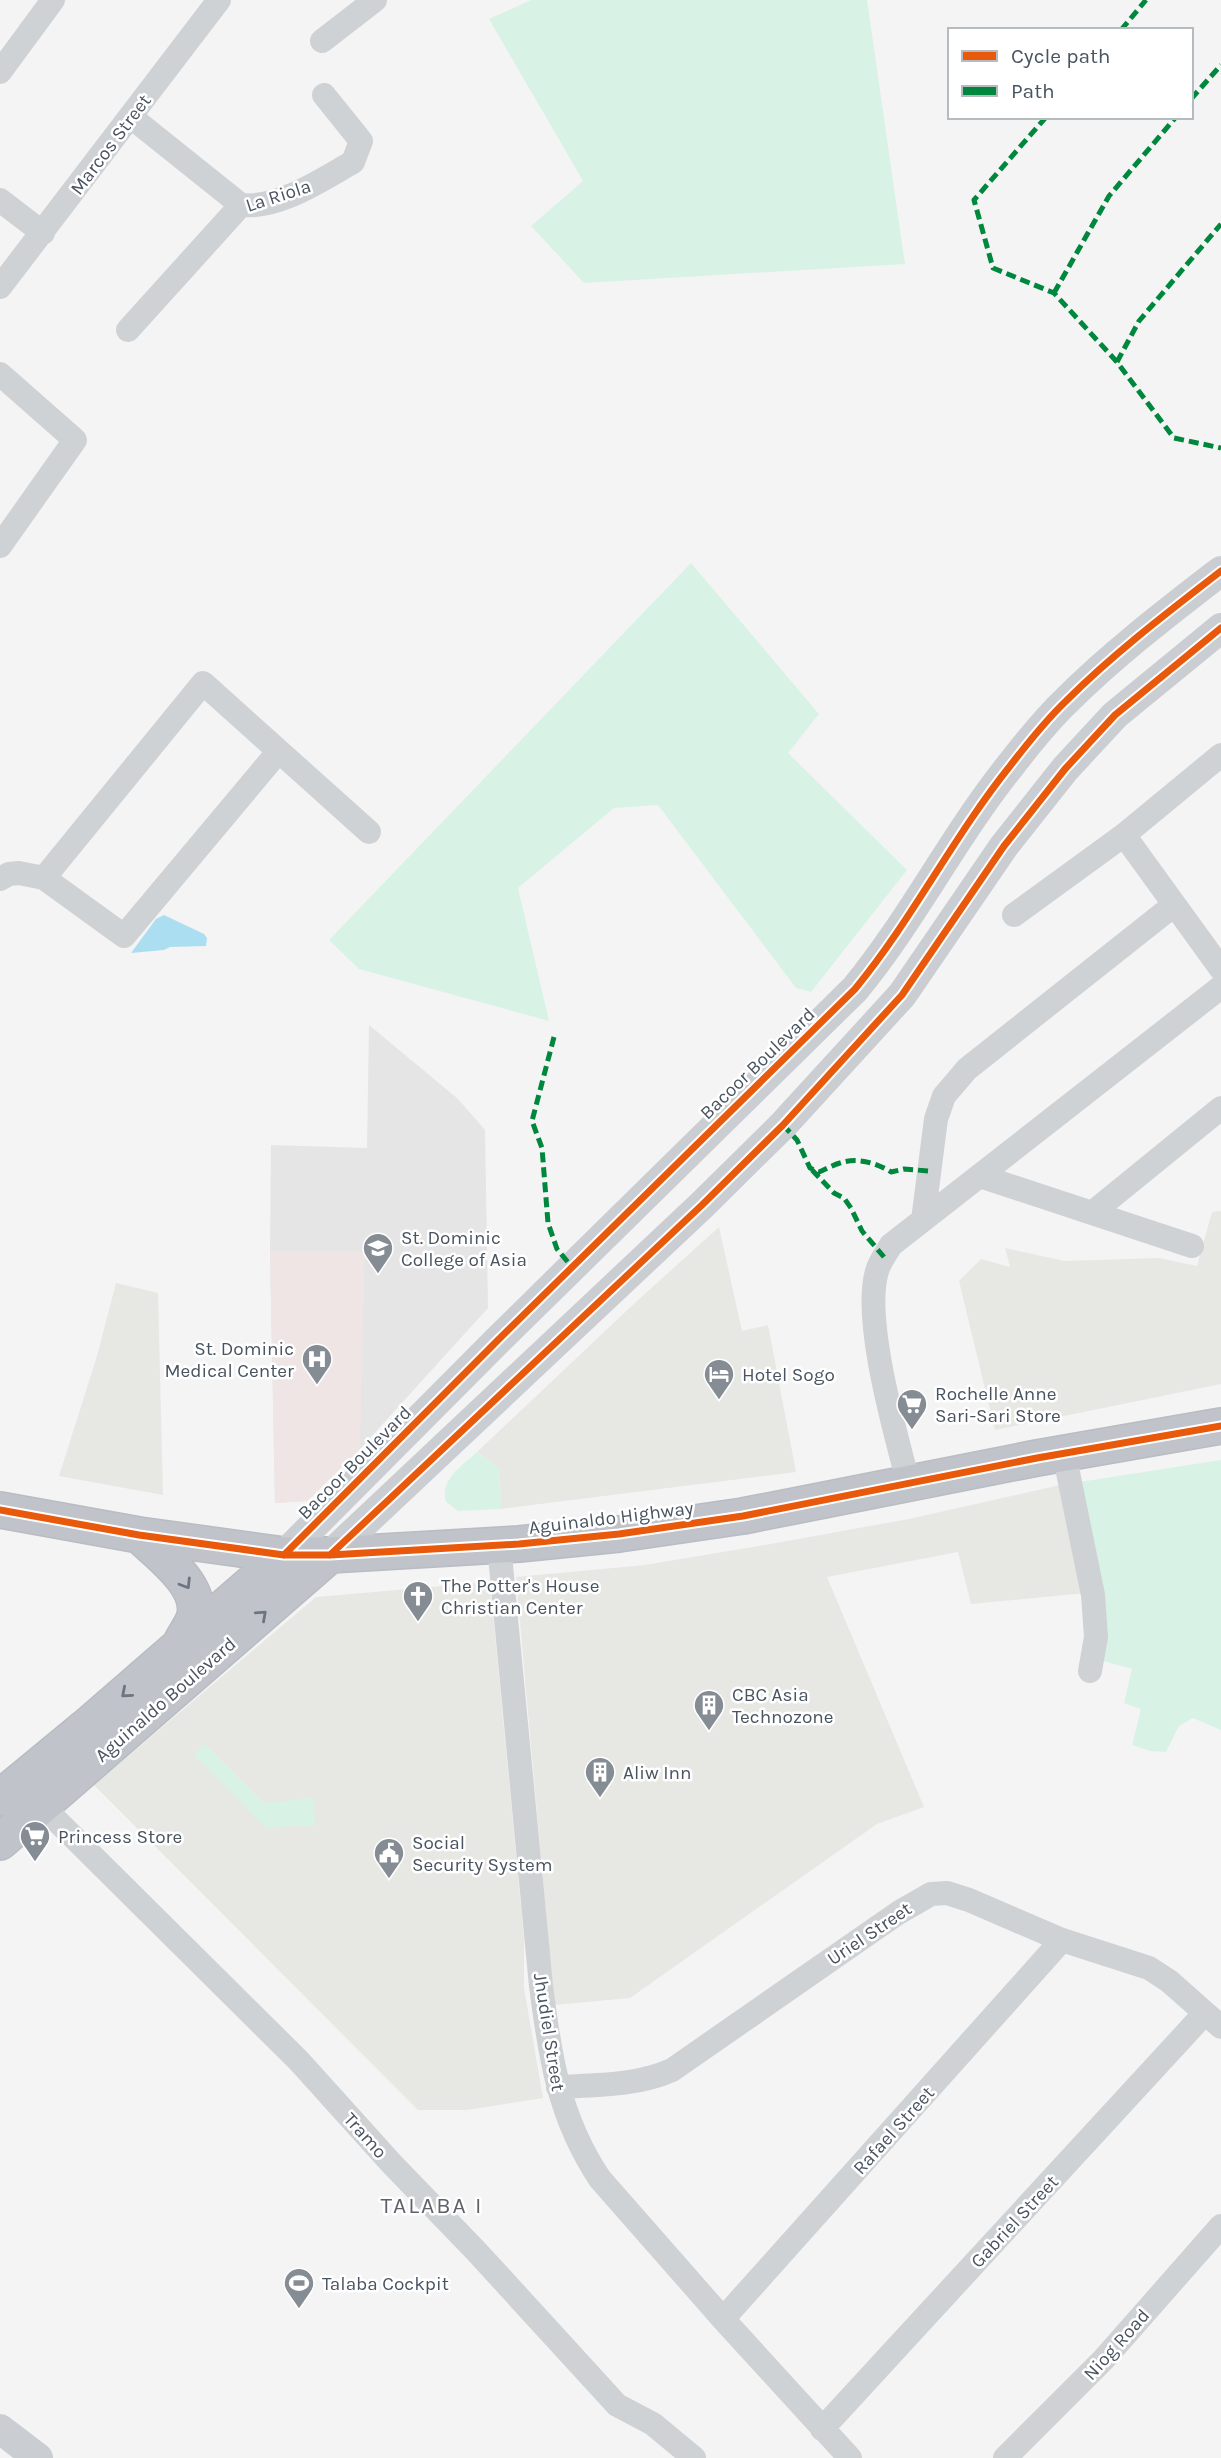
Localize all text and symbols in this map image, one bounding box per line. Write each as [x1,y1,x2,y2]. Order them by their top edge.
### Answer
legend [948,28,1193,119]
text: Cycle path [1011,44,1111,68]
text: Path [1011,79,1055,103]
street label: Marcos Street [66,90,156,199]
street label: La Riola [243,175,314,217]
street label: Bacoor Boulevard [696,1003,820,1124]
place label: St. Dominic College of Asia [401,1227,527,1271]
school or university icon: St. Dominic College of Asia [361,1231,395,1275]
place label: St. Dominic Medical Center [164,1338,294,1382]
hospital icon: St. Dominic Medical Center [300,1342,334,1386]
hotel icon: Hotel Sogo [702,1357,736,1401]
place label: Hotel Sogo [742,1364,835,1386]
place label: Rochelle Anne Sari-Sari Store [935,1383,1061,1427]
supermarket icon: Rochelle Anne Sari-Sari Store [895,1387,929,1431]
street label: Bacoor Boulevard [293,1401,416,1524]
street label: Aguinaldo Highway [527,1497,695,1539]
place label: The Potter's House Christian Center [441,1575,599,1619]
one-way arrow [177,1577,190,1590]
church icon: The Potter's House Christian Center [401,1579,435,1623]
one-way arrow [254,1611,267,1623]
street label: Aguinaldo Boulevard [91,1633,240,1767]
place label: CBC Asia Technozone [732,1684,834,1728]
one-way arrow [122,1685,135,1697]
building icon: CBC Asia Technozone [692,1688,726,1732]
building icon: Aliw Inn [583,1755,617,1799]
place label: Aliw Inn [623,1762,691,1784]
supermarket icon: Princess Store [18,1819,52,1863]
place label: Princess Store [58,1826,182,1848]
place label: Social Security System [412,1832,553,1876]
public building icon: Social Security System [372,1836,406,1880]
street label: Uriel Street [823,1898,916,1970]
street label: Jhudiel Street [529,1972,569,2093]
street label: Rafael Street [848,2082,939,2179]
street label: Tramo [339,2108,391,2163]
street label: Gabriel Street [966,2171,1063,2272]
district label: TALABA I [380,2192,484,2219]
sports icon: Talaba Cockpit [282,2266,316,2310]
place label: Talaba Cockpit [322,2273,449,2295]
street label: Niog Road [1079,2305,1154,2385]

